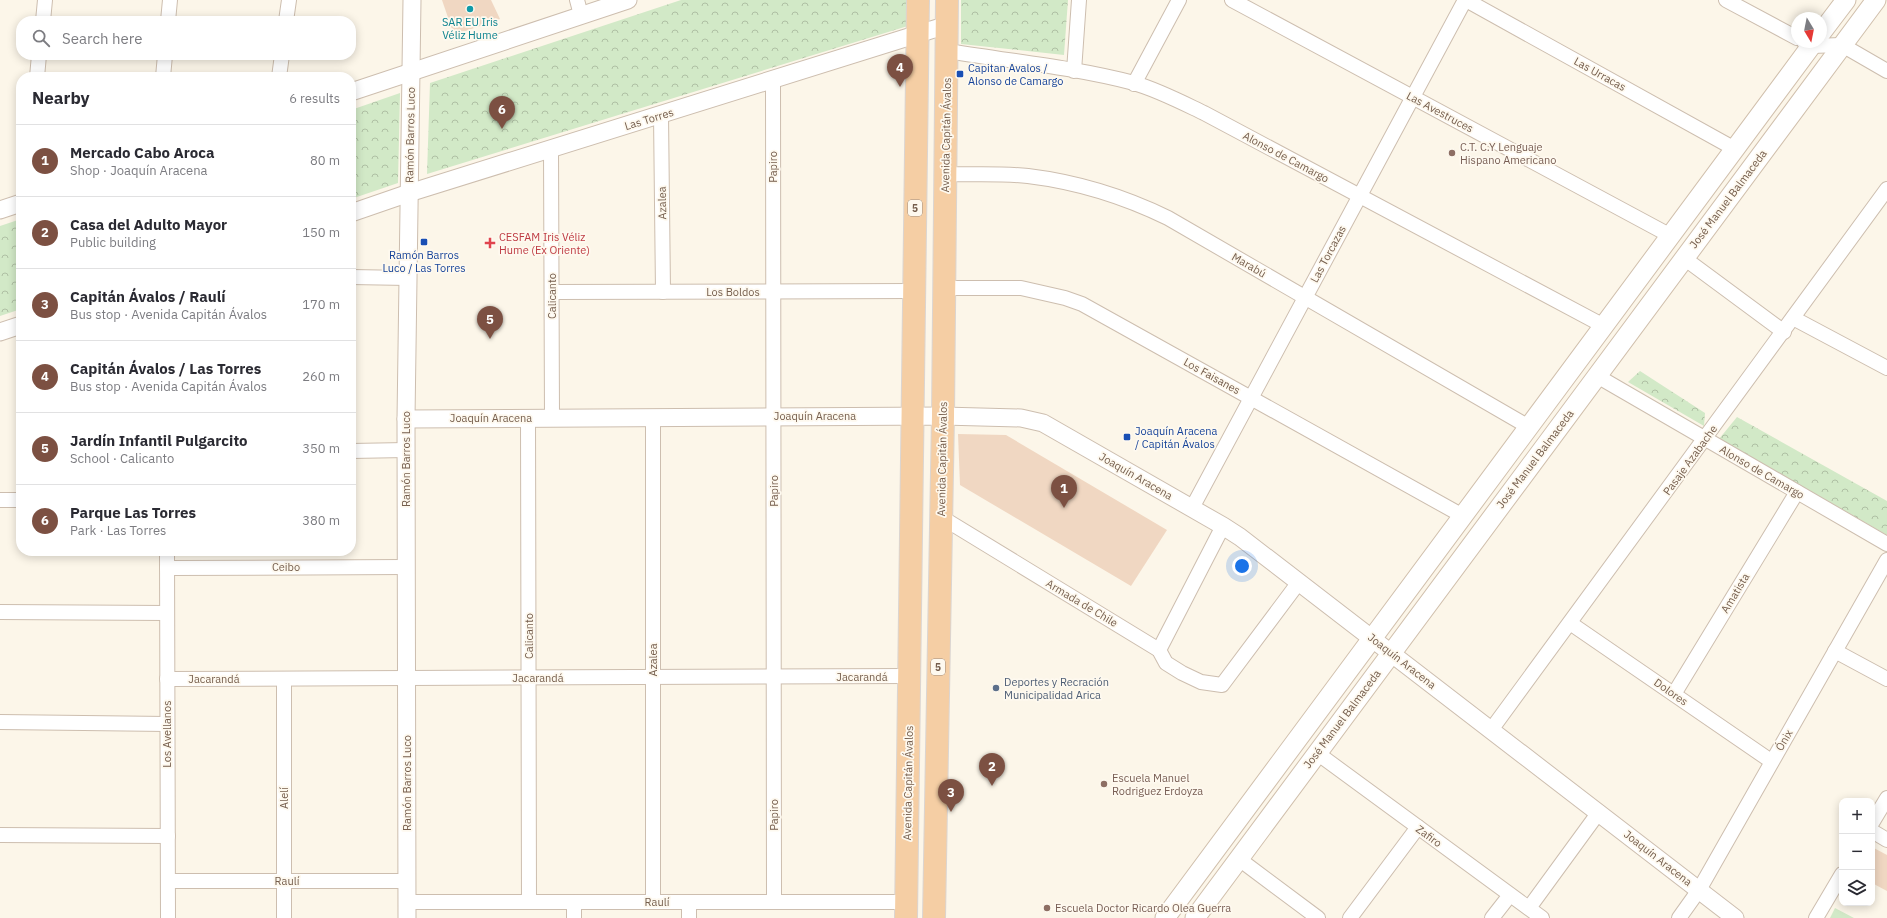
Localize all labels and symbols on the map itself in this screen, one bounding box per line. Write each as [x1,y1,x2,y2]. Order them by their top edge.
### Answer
marker: SAR EU Iris Véliz Hume [465,4,475,14]
north arrow [1791,12,1827,48]
place label: SAR EU Iris Véliz Hume [442,15,498,42]
pin: 4 [887,54,913,87]
street label: Las Urracas [1571,54,1629,94]
place label: Capitan Avalos / Alonso de Camargo [968,61,1063,88]
marker: Capitan Avalos / Alonso de Camargo [955,69,965,79]
street label: Avenida Capitán Ávalos [938,77,954,193]
street label: Ramón Barros Luco [402,87,418,183]
street label: Las Avestruces [1404,88,1476,136]
pin: 6 [489,96,515,129]
street label: Las Torres [623,105,675,133]
street label: Alonso de Camargo [1241,128,1331,186]
place label: C.T. C.Y Lenguaje Hispano Americano [1460,140,1556,167]
street label: José Manuel Balmaceda [1686,147,1770,251]
marker: C.T. C.Y Lenguaje Hispano Americano [1447,148,1457,158]
street label: Papiro [766,151,780,183]
street label: Azalea [655,186,669,220]
road number: 5 [908,200,922,216]
street label: Las Torcazas [1307,223,1349,285]
place label: CESFAM Iris Véliz Hume (Ex Oriente) [499,230,590,257]
marker: Ramón Barros Luco / Las Torres [419,237,429,247]
marker: CESFAM Iris Véliz Hume (Ex Oriente) [484,237,496,249]
place label: Ramón Barros Luco / Las Torres [382,248,466,275]
street label: Marabú [1229,250,1269,280]
street label: Calicanto [545,273,559,319]
street label: Los Boldos [706,285,760,299]
pin: 5 [477,306,503,339]
street label: Los Faisanes [1181,355,1243,397]
street label: Avenida Capitán Ávalos [934,401,950,517]
street label: José Manuel Balmaceda [1493,407,1577,511]
street label: Joaquín Aracena [774,409,856,423]
street label: Ramón Barros Luco [399,411,413,507]
street label: Joaquín Aracena [450,411,532,425]
street label: Pasaje Azabache [1660,422,1720,498]
place label: Joaquín Aracena / Capitán Ávalos [1135,424,1218,451]
marker: Joaquín Aracena / Capitán Ávalos [1122,432,1132,442]
street label: Alonso de Camargo [1717,442,1807,502]
street label: Joaquín Aracena [1097,449,1175,503]
street label: Papiro [767,475,781,507]
pin: 1 [1051,475,1077,508]
your location [1232,556,1252,576]
street label: Ceibo [272,560,300,574]
street label: Amatista [1718,570,1752,616]
street label: Armada de Chile [1044,576,1120,630]
street label: Calicanto [522,613,536,659]
street label: Joaquín Aracena [1365,630,1439,692]
street label: Azalea [646,643,660,677]
road number: 5 [931,659,945,675]
street label: José Manuel Balmaceda [1300,667,1384,771]
street label: Jacarandá [836,670,888,684]
street label: Jacarandá [512,671,564,685]
street label: Jacarandá [188,672,240,686]
place label: Deportes y Recración Municipalidad Arica [1004,675,1109,702]
street label: Dolores [1651,675,1691,709]
marker: Deportes y Recración Municipalidad Arica [991,683,1001,693]
street label: Los Avellanos [160,700,174,768]
street label: Avenida Capitán Ávalos [900,725,916,841]
street label: Ónix [1772,726,1796,753]
street label: Ramón Barros Luco [400,735,414,831]
pin: 2 [979,753,1005,786]
place label: Escuela Manuel Rodriguez Erdoyza [1112,771,1203,798]
pin: 3 [938,779,964,812]
marker: Escuela Manuel Rodriguez Erdoyza [1099,779,1109,789]
street label: Alelí [277,787,291,809]
street label: Papiro [767,799,781,831]
street label: Zafiro [1413,822,1445,850]
street label: Joaquín Aracena [1621,827,1695,889]
street label: Raulí [275,874,300,888]
street label: Raulí [645,895,670,909]
place label: Escuela Doctor Ricardo Olea Guerra [1055,901,1231,915]
marker: Escuela Doctor Ricardo Olea Guerra [1042,903,1052,913]

